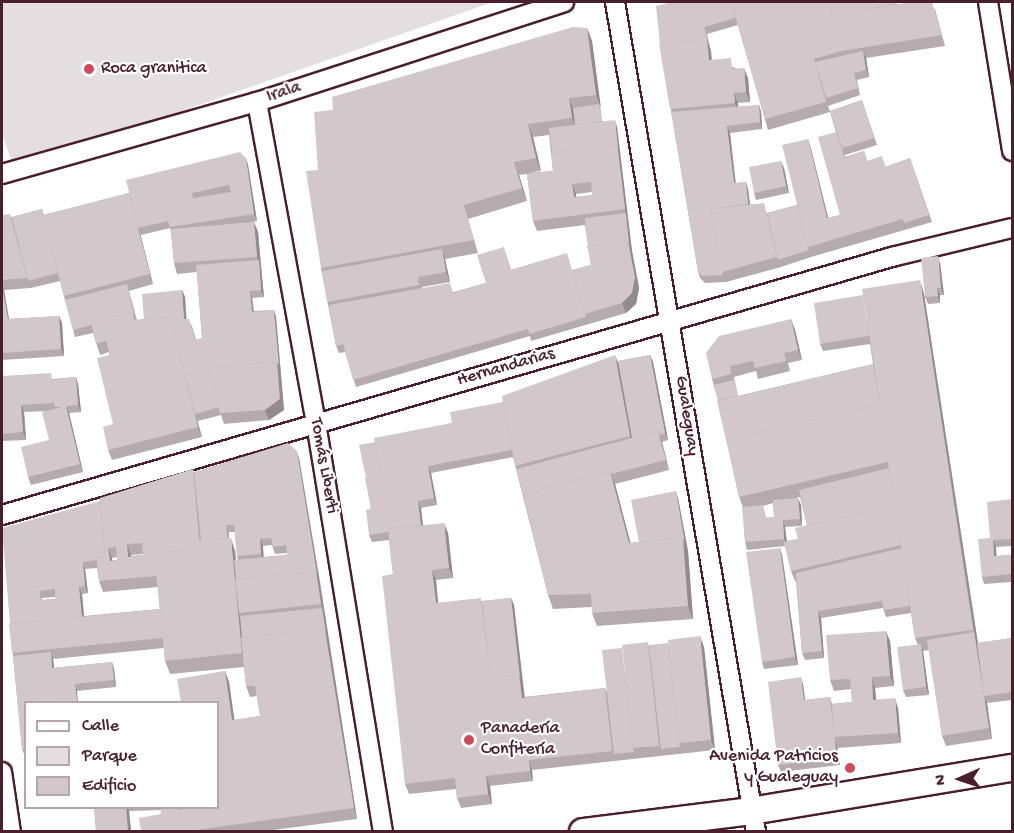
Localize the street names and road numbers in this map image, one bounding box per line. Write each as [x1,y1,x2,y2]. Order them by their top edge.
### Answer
street label: Irala [264,77,304,109]
street label: Hernandarias [455,344,557,392]
street label: Gualeguay [669,375,703,457]
street label: Tomás Liberti [304,416,342,516]

